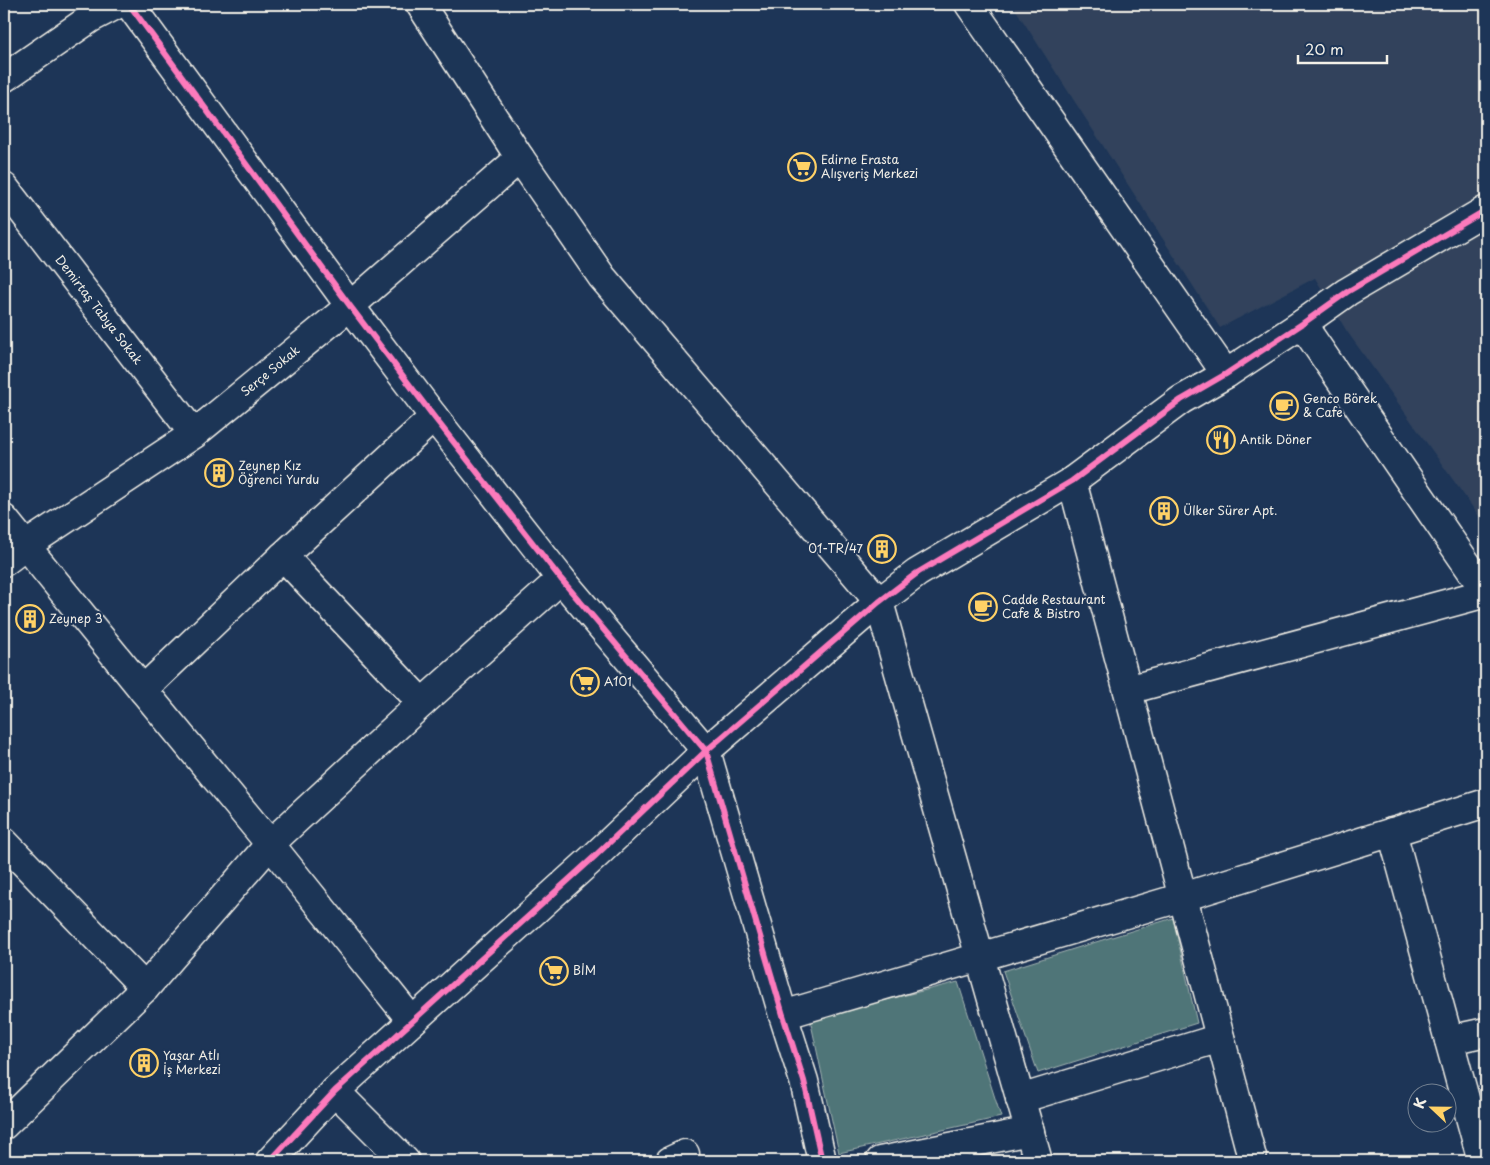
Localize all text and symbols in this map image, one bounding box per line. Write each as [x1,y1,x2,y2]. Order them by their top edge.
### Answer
scale bar [1298,32,1386,64]
text: 20 m [1305,37,1344,60]
place label: Edirne Erasta Alışveriş Merkezi [821,150,918,182]
supermarket icon: Edirne Erasta Alışveriş Merkezi [787,152,817,182]
street label: Demirtaş Tabya Sokak [51,251,147,368]
street label: Serçe Sokak [236,341,303,400]
place label: Genco Börek & Cafe [1303,389,1377,421]
cafe icon: Genco Börek & Cafe [1269,391,1299,421]
restaurant icon: Antik Döner [1206,425,1236,455]
place label: Antik Döner [1240,430,1312,448]
place label: Zeynep Kız Öğrenci Yurdu [238,456,319,488]
building icon: Zeynep Kız Öğrenci Yurdu [204,458,234,488]
building icon: Ülker Sürer Apt. [1149,496,1179,526]
place label: Ülker Sürer Apt. [1183,501,1277,519]
building icon: 01-TR/47 [867,534,897,564]
place label: 01-TR/47 [808,539,864,557]
place label: Cadde Restaurant Cafe & Bistro [1002,590,1106,622]
cafe icon: Cadde Restaurant Cafe & Bistro [968,592,998,622]
building icon: Zeynep 3 [15,604,45,634]
place label: Zeynep 3 [49,609,103,627]
supermarket icon: A101 [570,667,600,697]
place label: A101 [604,672,632,690]
supermarket icon: BİM [539,956,569,986]
place label: BİM [573,961,596,979]
place label: Yaşar Atlı İş Merkezi [163,1046,221,1078]
building icon: Yaşar Atlı İş Merkezi [129,1048,159,1078]
north arrow [1408,1082,1458,1132]
text: K [1408,1094,1431,1112]

